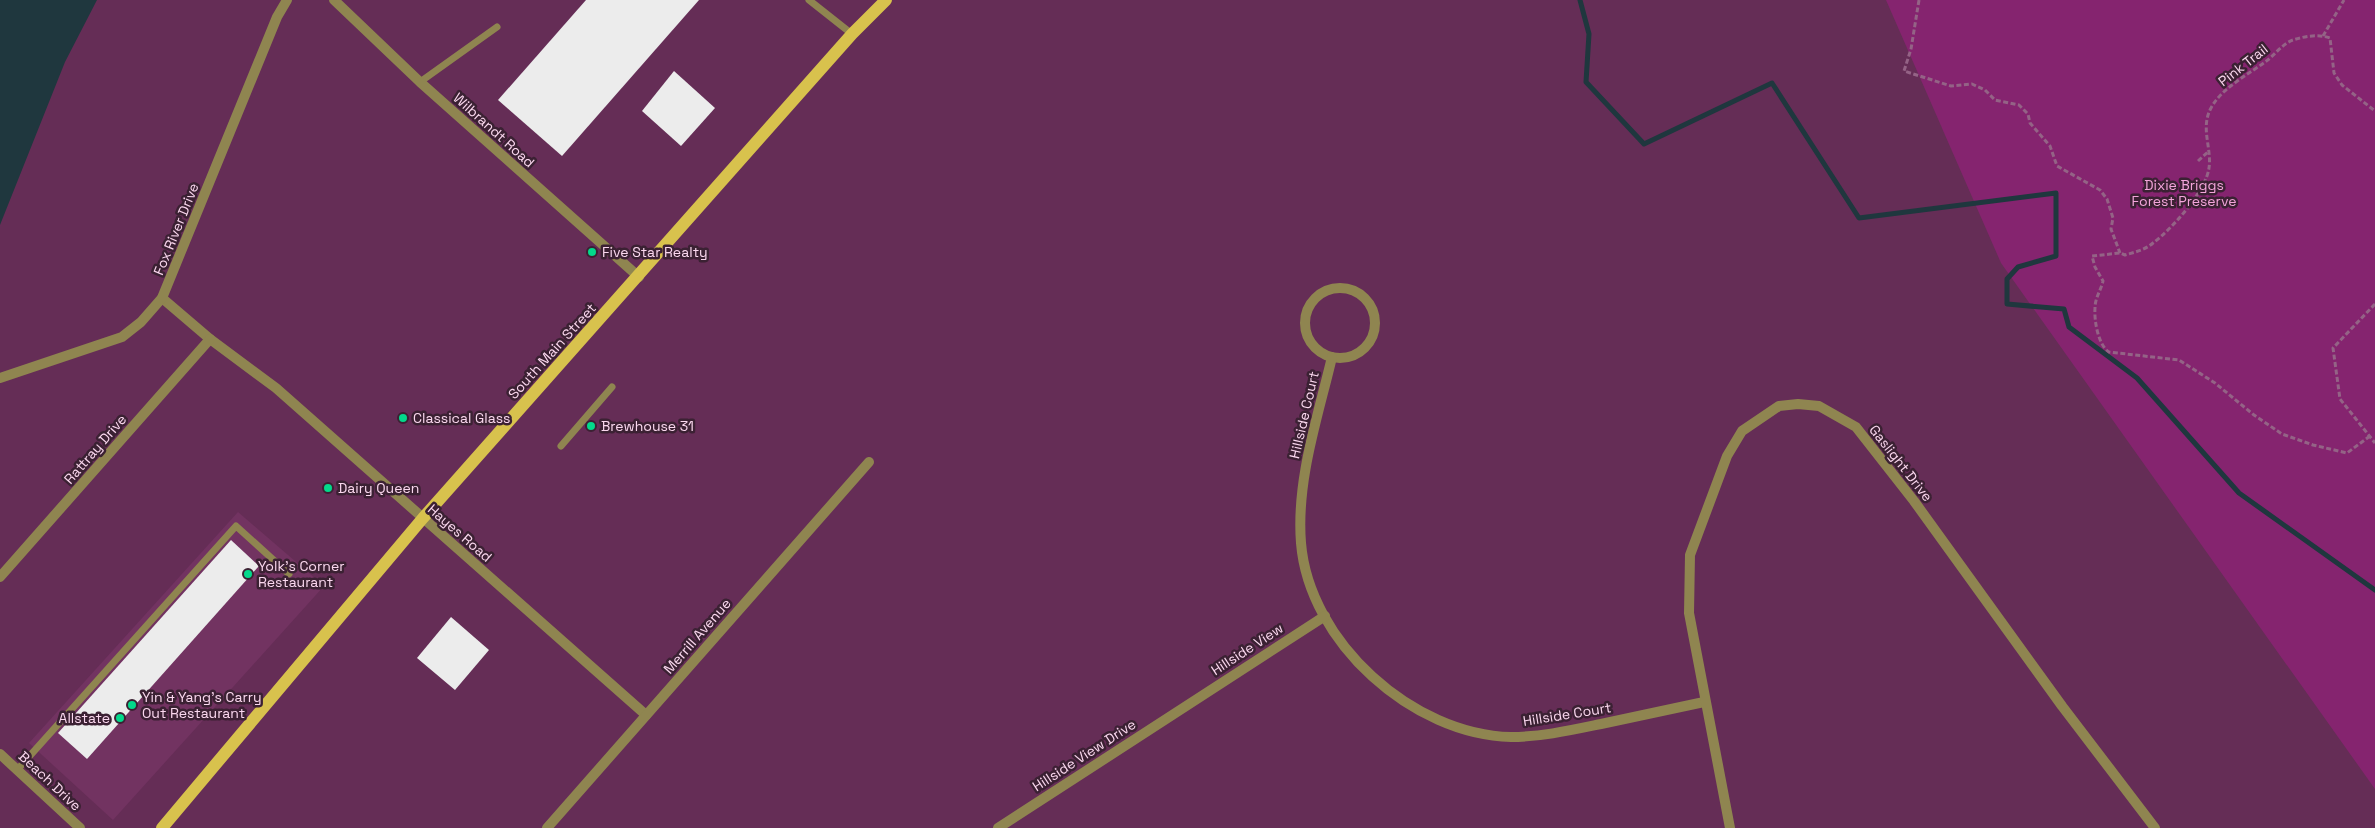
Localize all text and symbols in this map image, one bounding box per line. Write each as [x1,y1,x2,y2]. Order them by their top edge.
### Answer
street label: Pink Trail [2214,40,2272,90]
street label: Wilbrandt Road [450,89,538,171]
park label: Dixie Briggs Forest Preserve [2132,176,2236,210]
street label: Fox River Drive [149,180,203,278]
place label: Five Star Realty [602,243,708,261]
marker: Five Star Realty [586,246,598,258]
street label: South Main Street [504,299,600,403]
street label: Hillside Court [1285,370,1323,460]
place label: Classical Glass [413,409,510,427]
street label: Rattray Drive [60,410,130,488]
marker: Classical Glass [397,412,409,424]
place label: Brewhouse 31 [601,417,694,435]
marker: Brewhouse 31 [585,420,597,432]
street label: Gaslight Drive [1865,421,1937,505]
place label: Dairy Queen [338,479,419,497]
marker: Dairy Queen [322,482,334,494]
street label: Hayes Road [424,500,496,566]
place label: Yolk's Corner Restaurant [258,557,344,591]
marker: Yolk's Corner Restaurant [242,568,254,580]
street label: Merrill Avenue [659,595,735,677]
street label: Hillside View [1208,619,1286,679]
place label: Yin & Yang's Carry Out Restaurant [142,688,262,722]
street label: Hillside Court [1522,698,1612,730]
marker: Yin & Yang's Carry Out Restaurant [126,699,138,711]
place label: Allstate [59,709,110,727]
marker: Allstate [114,712,126,724]
street label: Hillside View Drive [1029,715,1139,795]
street label: Beach Drive [15,747,85,815]

